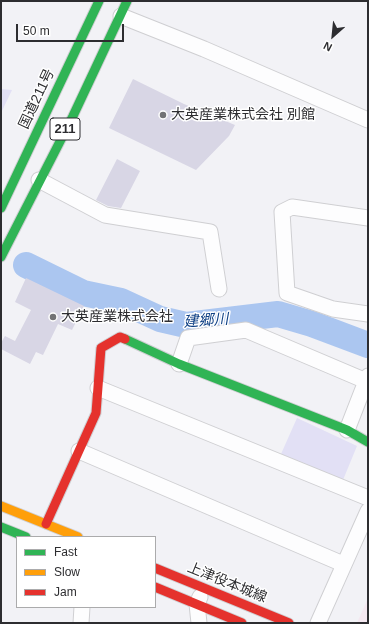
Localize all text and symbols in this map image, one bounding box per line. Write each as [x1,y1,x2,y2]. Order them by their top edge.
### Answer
scale bar [18,16,126,42]
north arrow [313,16,353,56]
text: 50 m [23,24,50,38]
text: N [321,40,334,54]
street label: 国道211号 [16,66,58,132]
place label: 大英産業株式会社 別館 [171,107,315,123]
marker: 大英産業株式会社 別館 [158,110,168,120]
road number: 211 [50,118,80,140]
place label: 大英産業株式会社 [61,309,173,325]
water label: 建郷川 [183,310,229,332]
marker: 大英産業株式会社 [48,312,58,322]
legend [16,536,156,608]
text: Fast [54,545,77,559]
street label: 上津役本城線 [185,559,269,607]
text: Slow [54,565,80,579]
text: Jam [54,585,77,599]

